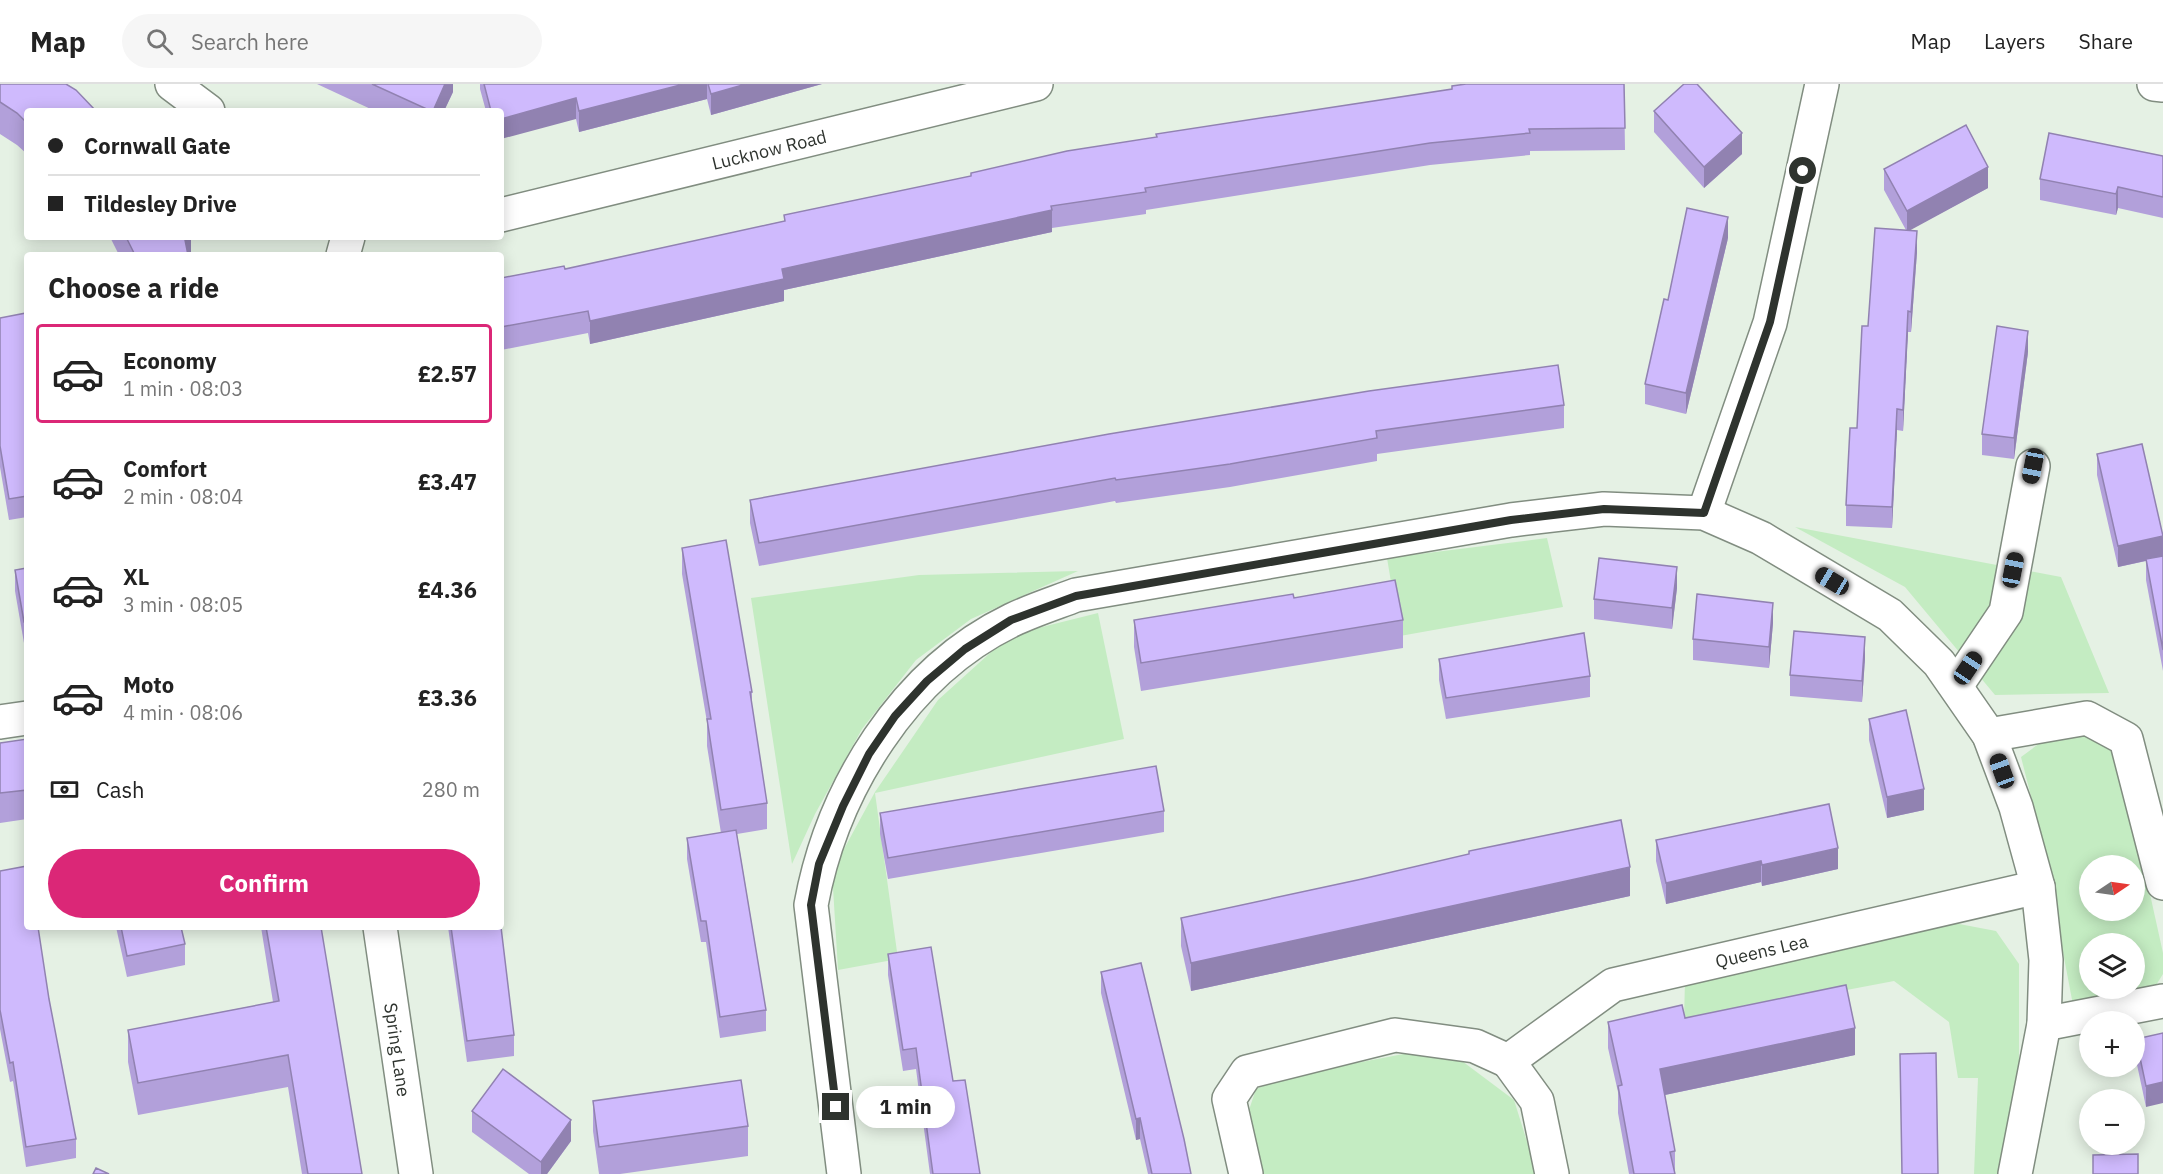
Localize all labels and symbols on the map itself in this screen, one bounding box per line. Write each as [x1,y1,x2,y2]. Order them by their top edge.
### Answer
street label: Lucknow Road [709,124,829,174]
route start [1789,157,1816,184]
car [2021,447,2045,485]
car [2001,551,2025,589]
car [1812,564,1852,598]
car [1950,648,1986,688]
car [1987,751,2017,791]
north arrow [2079,855,2145,921]
street label: Queens Lea [1713,929,1810,973]
street label: Spring Lane [380,1001,416,1098]
callout: 1 min [857,1086,956,1128]
route end [822,1093,849,1120]

